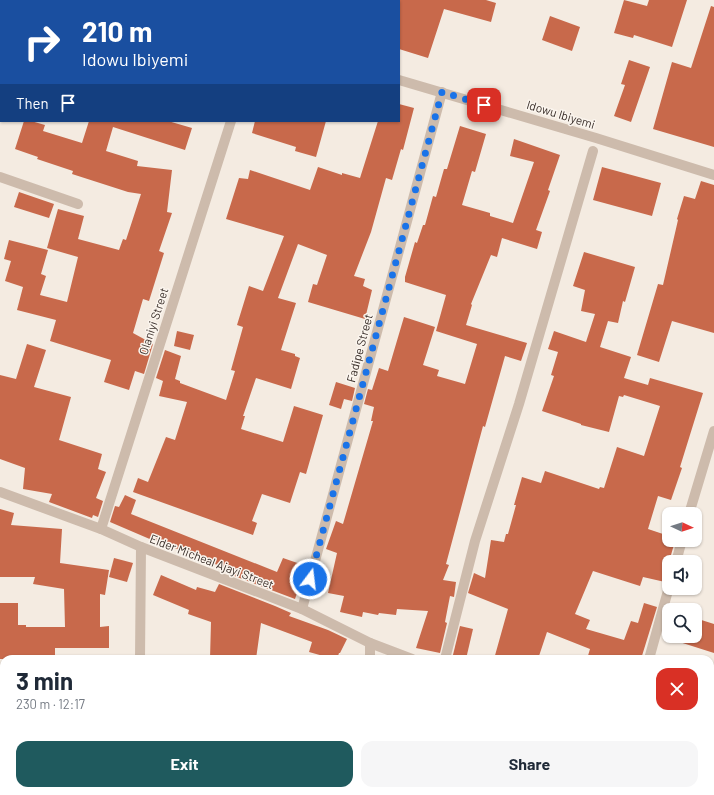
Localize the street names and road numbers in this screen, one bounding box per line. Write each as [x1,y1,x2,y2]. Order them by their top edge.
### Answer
street label: Idowu Ibiyemi [525,97,597,131]
street label: Olaniyi Street [136,286,170,356]
street label: Fadipe Street [343,312,375,384]
street label: Elder Micheal Ajayi Street [148,531,276,591]

